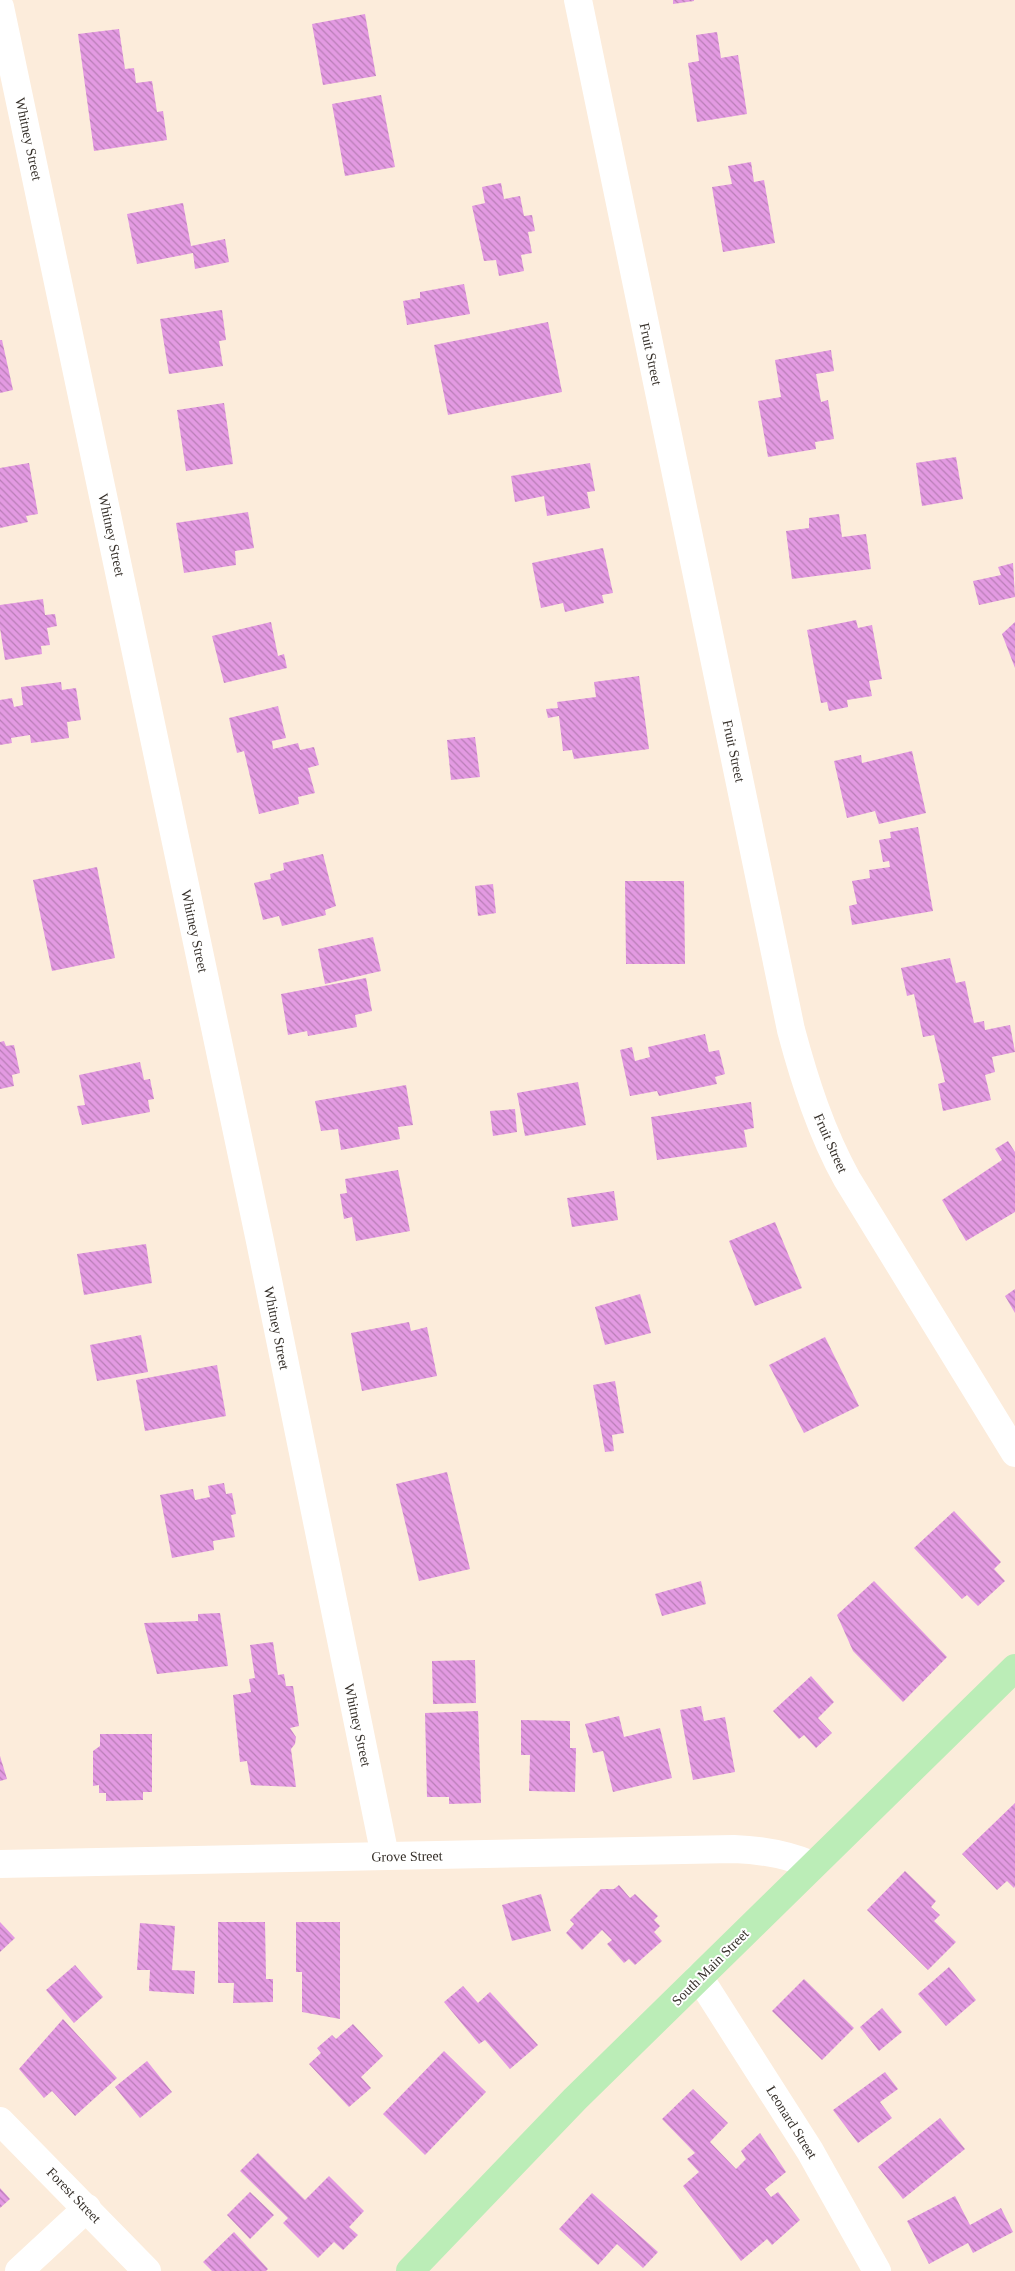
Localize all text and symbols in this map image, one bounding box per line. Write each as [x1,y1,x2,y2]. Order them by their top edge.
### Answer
street label: Whitney Street [12,96,45,182]
street label: Fruit Street [637,322,664,387]
street label: Whitney Street [95,492,128,578]
street label: Fruit Street [720,719,747,784]
street label: Whitney Street [178,888,211,974]
street label: Fruit Street [811,1111,850,1175]
street label: Whitney Street [261,1285,292,1371]
street label: Whitney Street [341,1682,374,1768]
street label: Grove Street [371,1848,443,1865]
street label: South Main Street [669,1926,752,2009]
street label: Leonard Street [763,2083,820,2161]
street label: Forest Street [44,2165,104,2226]

